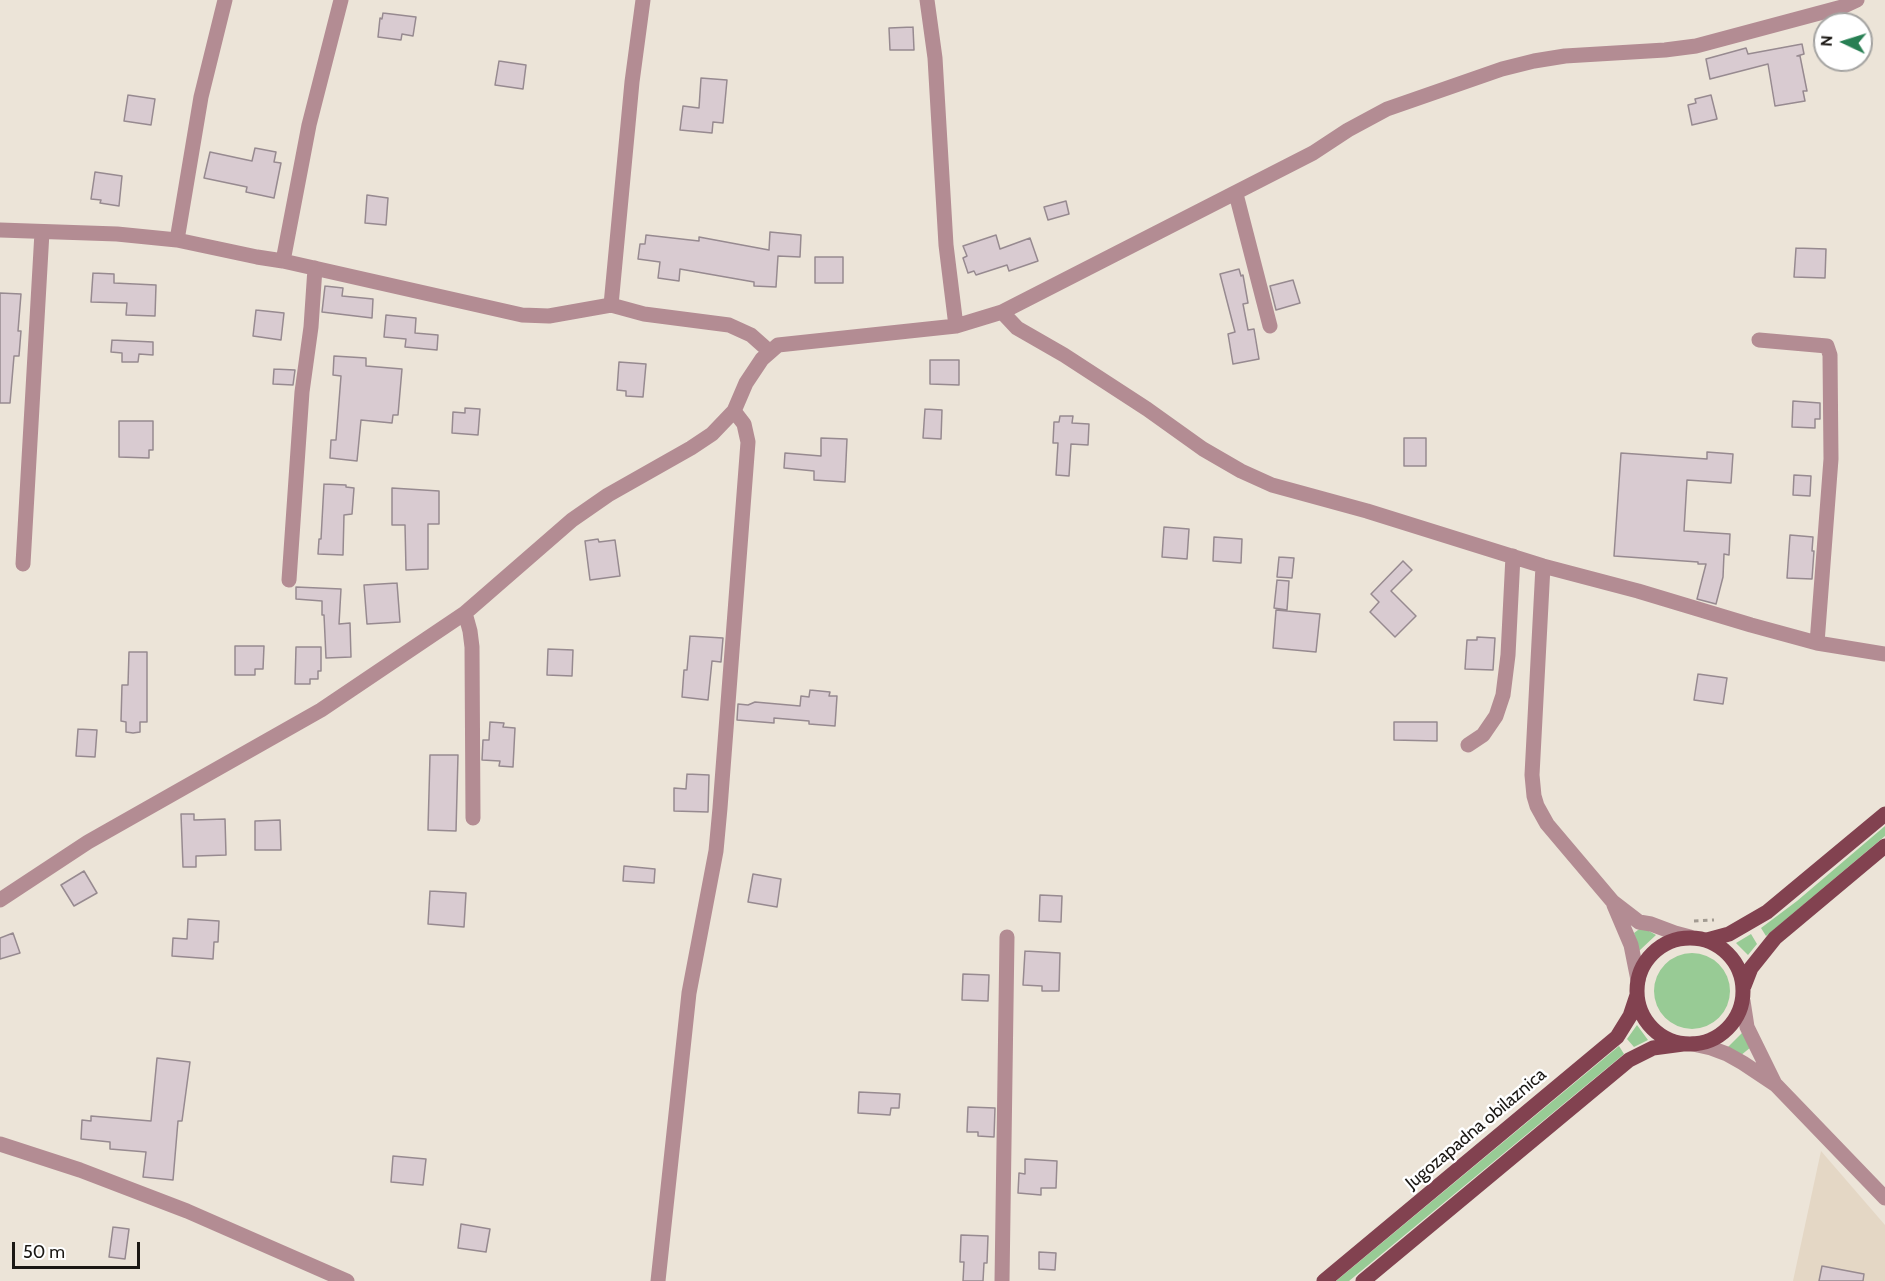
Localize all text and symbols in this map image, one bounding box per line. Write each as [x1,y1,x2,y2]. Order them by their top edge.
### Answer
north arrow [1813,12,1873,72]
text: N [1817,35,1836,47]
street label: Jugozapadna obilaznica [1401,1064,1551,1194]
scale bar [15,1230,142,1268]
text: 50 m [23,1241,65,1263]

